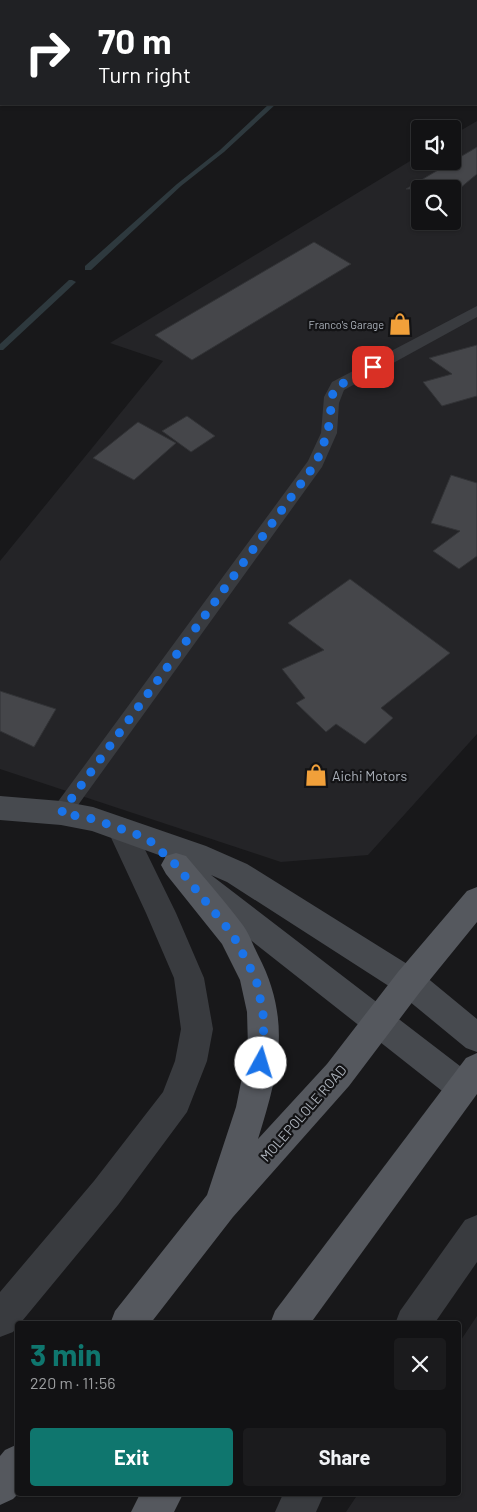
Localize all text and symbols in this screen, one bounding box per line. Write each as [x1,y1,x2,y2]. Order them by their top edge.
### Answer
text: 70 m [98,19,172,61]
icon: right [15,20,80,85]
text: Turn right [98,61,191,87]
map controls [411,120,461,230]
button: sound [411,120,461,170]
button: search [411,180,461,230]
shop icon: Franco's Garage [387,311,413,337]
place label: Franco's Garage [309,318,384,331]
pin [352,346,394,388]
icon: arrive [359,353,387,381]
shop icon: Aichi Motors [303,762,329,788]
place label: Aichi Motors [332,767,407,784]
position arrow [234,1036,286,1088]
street label: MOLEPOLOLE ROAD [256,1061,350,1165]
text: 3 min [30,1336,101,1372]
button: close [394,1338,446,1390]
text: 220 m · 11:56 [30,1373,116,1392]
button: Exit [30,1428,233,1486]
button: Share [243,1428,446,1486]

